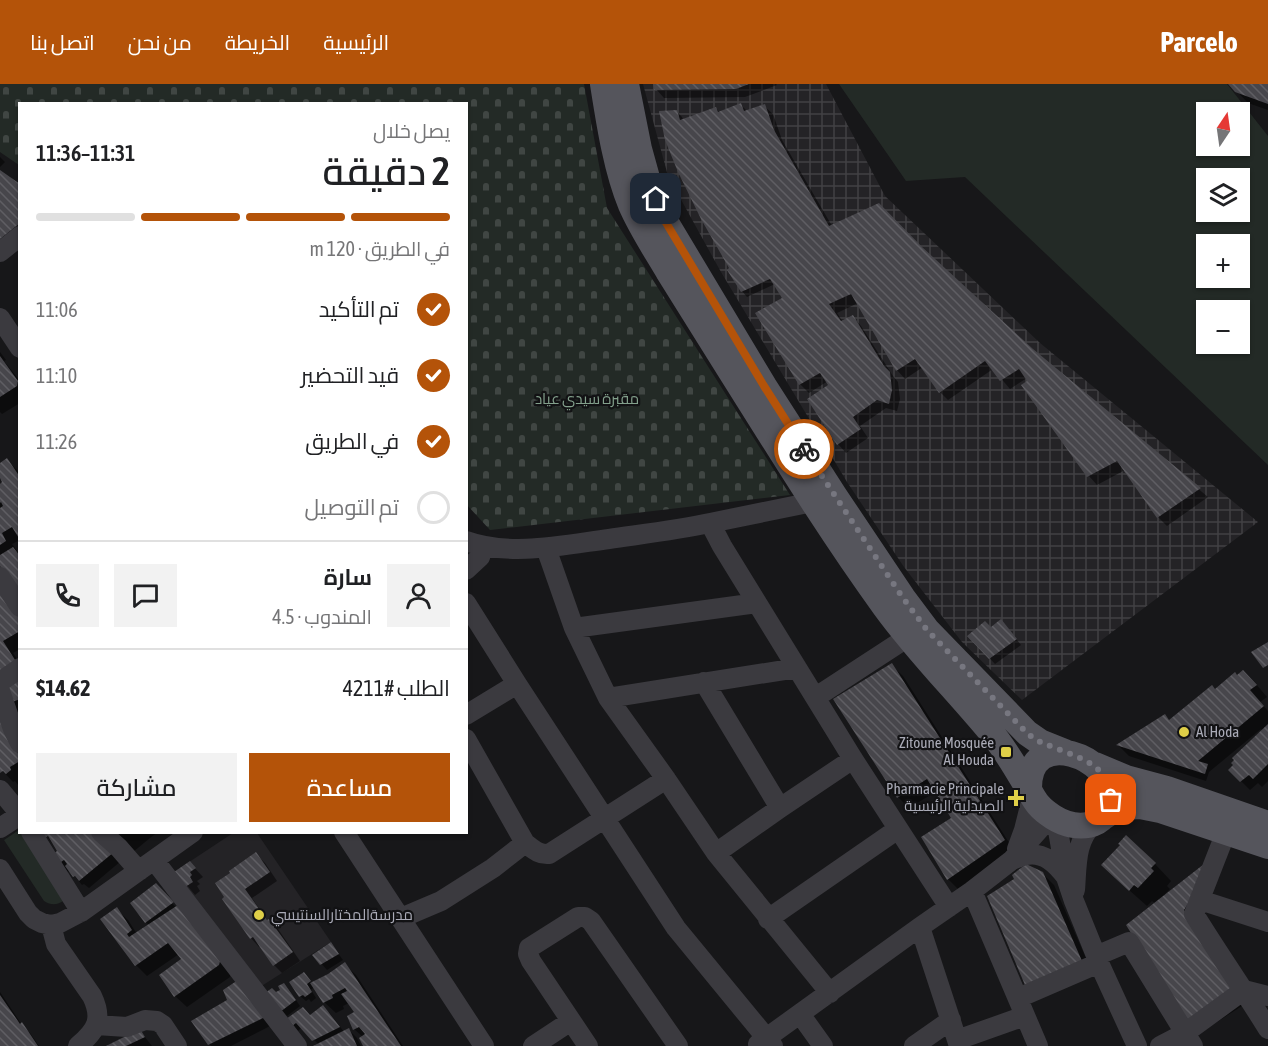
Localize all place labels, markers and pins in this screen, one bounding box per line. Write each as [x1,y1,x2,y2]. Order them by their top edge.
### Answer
pin [630,173,681,224]
place label: Al Hoda [1196,723,1239,740]
marker: Al Hoda [1177,725,1191,739]
place label: Zitoune Mosquée Al Houda [899,734,994,768]
marker: Zitoune Mosquée Al Houda [999,745,1013,759]
pin [1085,774,1136,825]
place label: Pharmacie Principale الصيدلية الرئيسية [886,780,1004,815]
marker: Pharmacie Principale الصيدلية الرئيسية [1009,791,1023,805]
place label: مدرسةالمختارالسنتيسي [271,906,413,927]
marker: مدرسةالمختارالسنتيسي [252,908,266,922]

